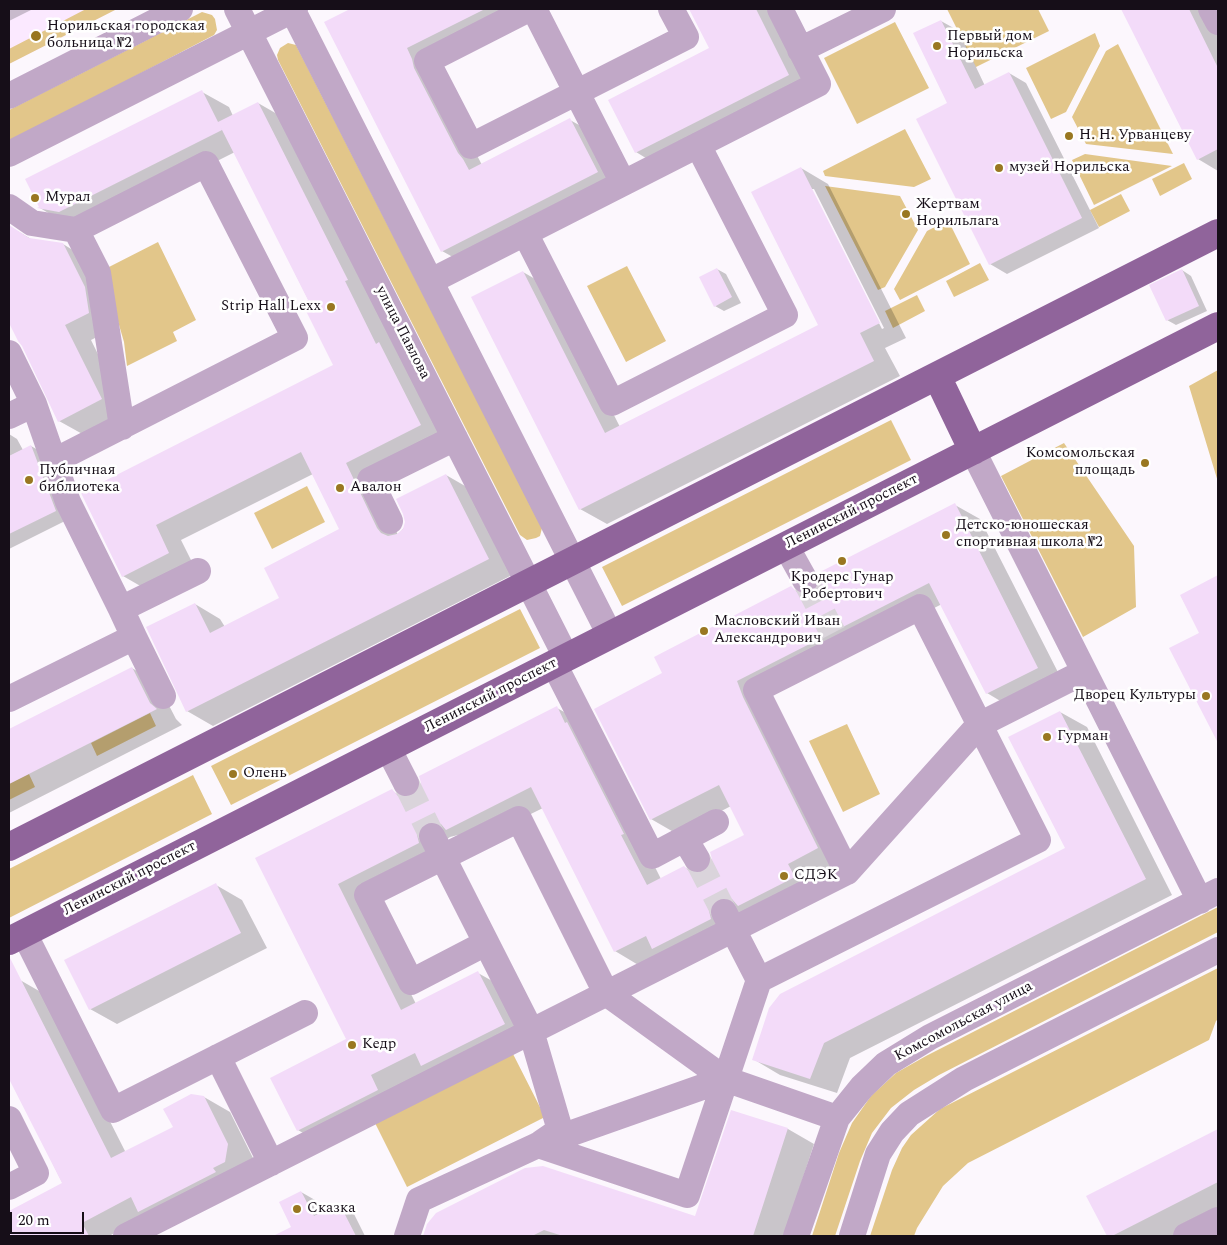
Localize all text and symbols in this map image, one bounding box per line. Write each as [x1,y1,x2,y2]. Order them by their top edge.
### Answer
place label: Норильская городская больница №2 [47,18,205,53]
place label: Первый дом Норильска [947,28,1033,63]
marker: Норильская городская больница №2 [29,29,43,43]
marker: Первый дом Норильска [931,40,943,52]
place label: Н. Н. Урванцеву [1079,127,1191,145]
marker: Н. Н. Урванцеву [1063,130,1075,142]
place label: музей Норильска [1009,159,1129,177]
marker: музей Норильска [993,162,1005,174]
place label: Мурал [45,189,91,207]
marker: Мурал [29,192,41,204]
place label: Жертвам Норильлага [916,196,999,231]
marker: Жертвам Норильлага [900,208,912,220]
street label: улица Павлова [371,283,433,383]
place label: Strip Hall Lexx [221,298,321,316]
marker: Strip Hall Lexx [325,301,337,313]
place label: Комсомольская площадь [1026,445,1135,480]
marker: Комсомольская площадь [1139,457,1151,469]
place label: Публичная библиотека [39,462,120,497]
street label: Ленинский проспект [783,471,921,553]
marker: Публичная библиотека [23,474,35,486]
place label: Авалон [350,479,402,497]
marker: Авалон [334,482,346,494]
place label: Детско-юношеская спортивная школа №2 [956,517,1103,552]
marker: Детско-юношеская спортивная школа №2 [940,529,952,541]
marker: Кродерс Гунар Робертович [836,555,848,567]
place label: Кродерс Гунар Робертович [791,569,893,604]
place label: Масловский Иван Александрович [714,613,840,648]
marker: Масловский Иван Александрович [698,625,710,637]
street label: Ленинский проспект [422,655,560,737]
place label: Дворец Культуры [1074,687,1196,705]
marker: Дворец Культуры [1200,690,1212,702]
place label: Гурман [1057,728,1108,746]
marker: Гурман [1041,731,1053,743]
place label: Олень [243,765,287,783]
marker: Олень [227,768,239,780]
street label: Ленинский проспект [61,838,199,920]
place label: СДЭК [794,867,838,885]
marker: СДЭК [778,870,790,882]
street label: Комсомольская улица [892,978,1036,1066]
place label: Кедр [362,1036,396,1054]
marker: Кедр [346,1039,358,1051]
place label: Сказка [307,1200,356,1218]
scale bar [12,1202,86,1234]
marker: Сказка [291,1203,303,1215]
text: 20 m [18,1209,50,1232]

